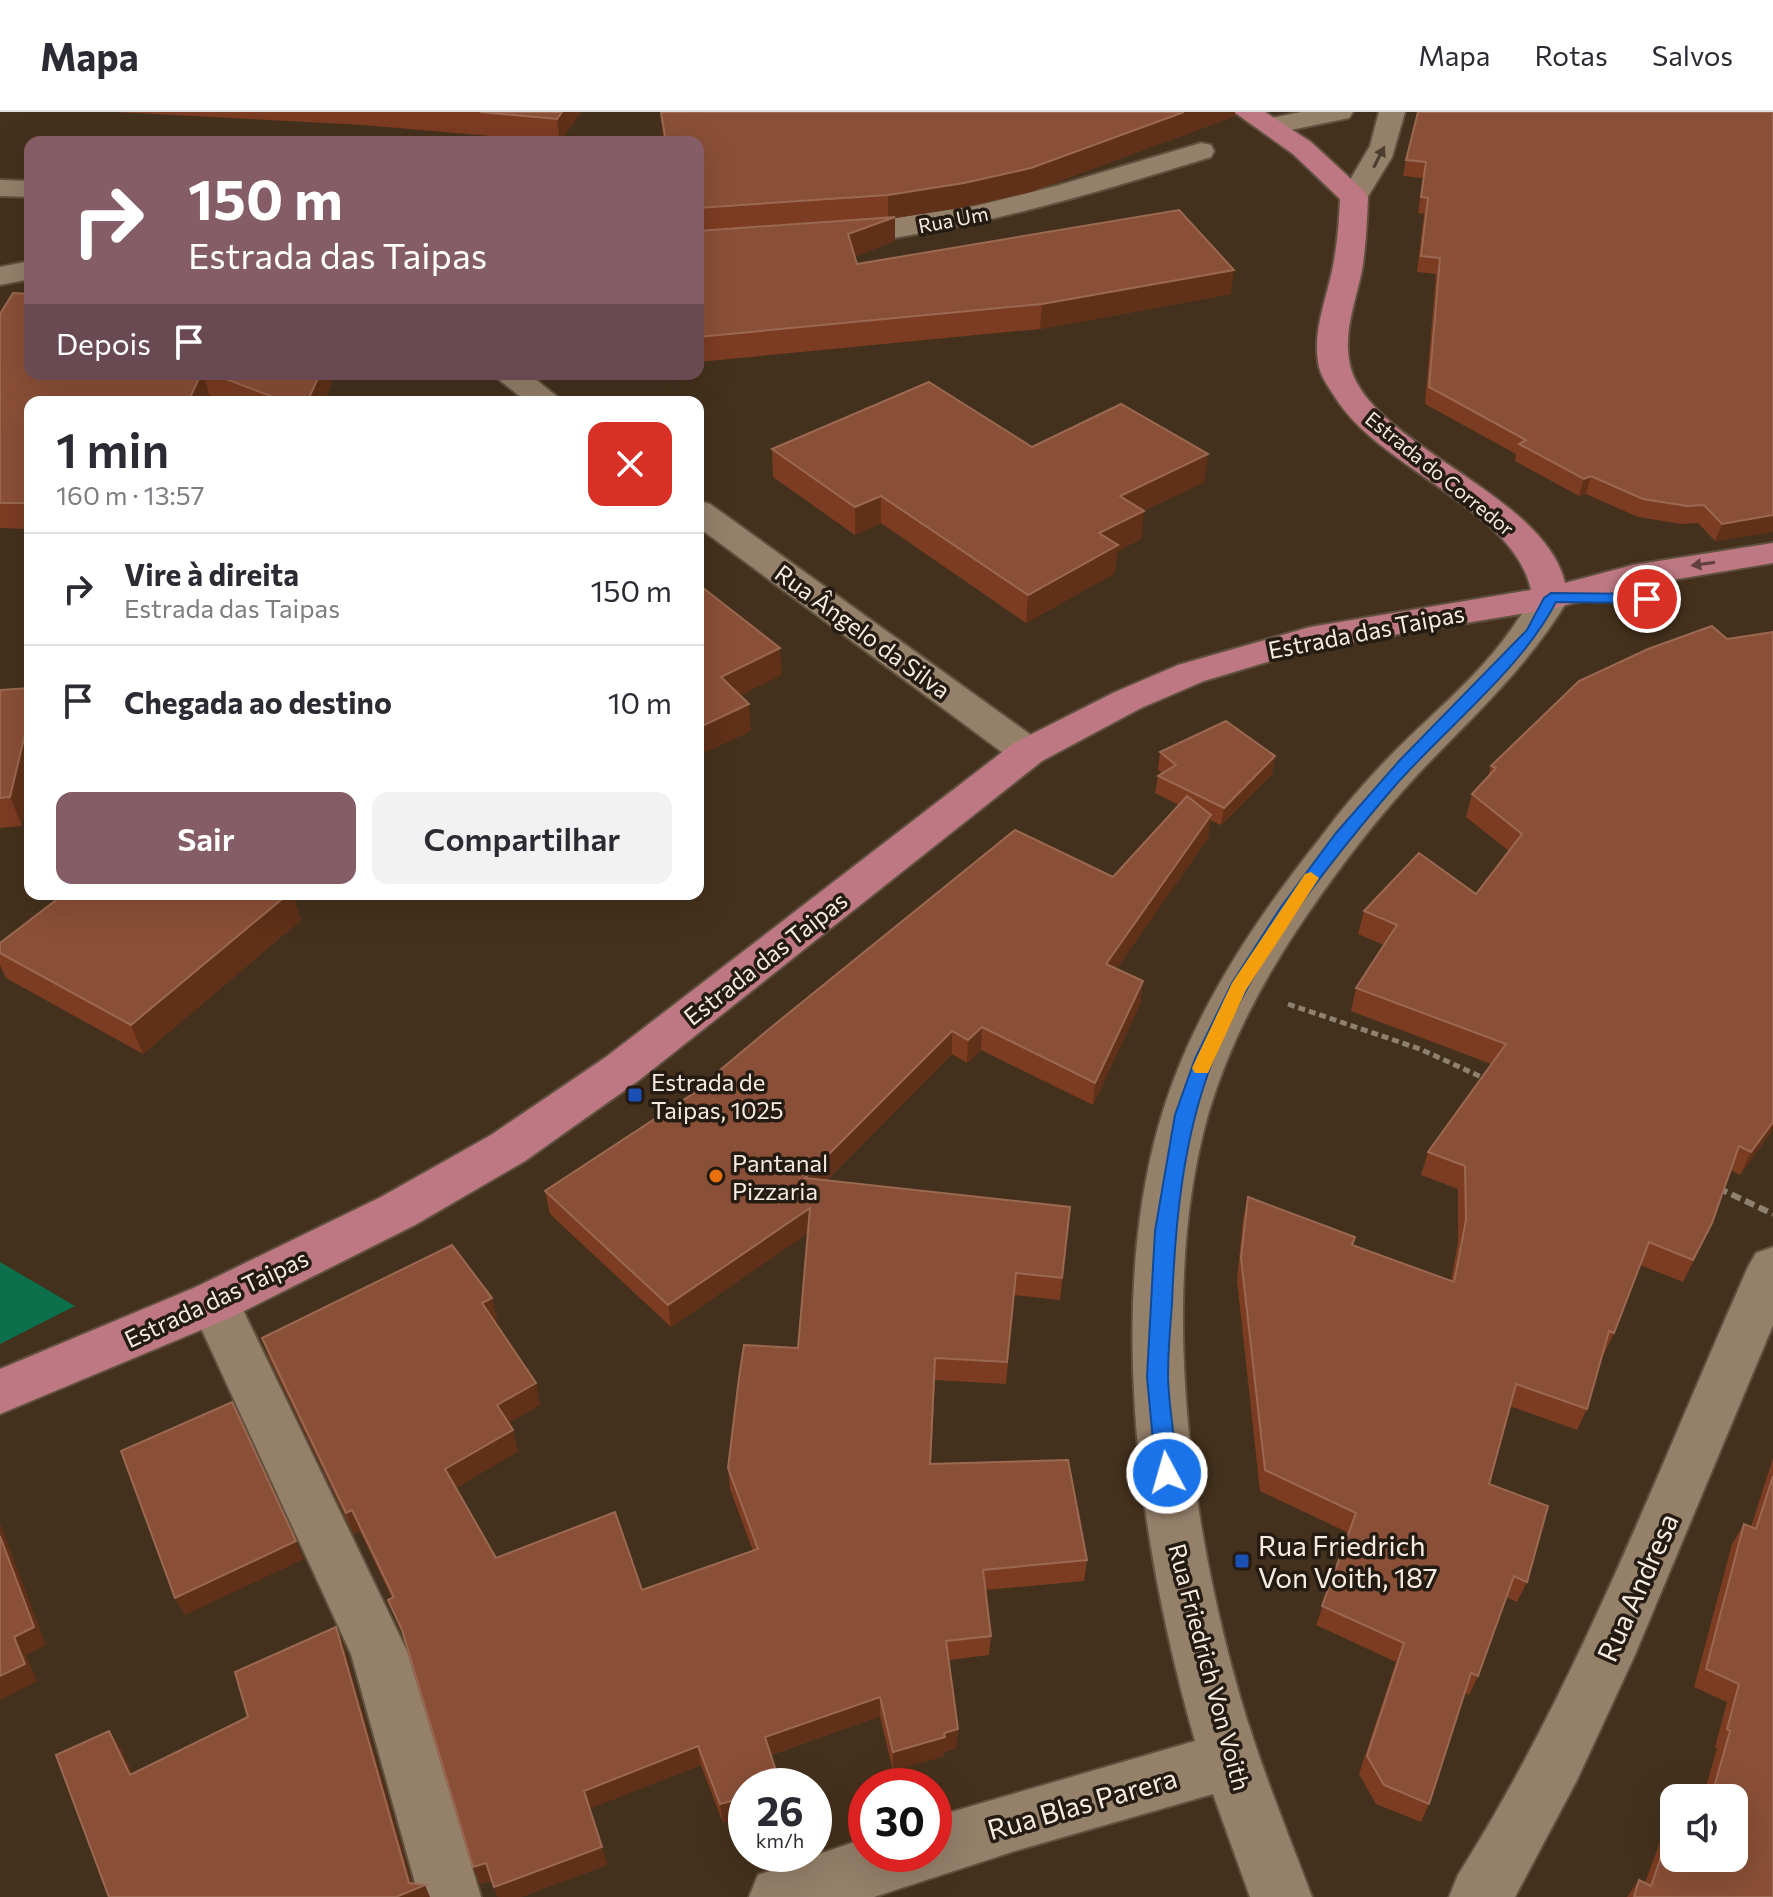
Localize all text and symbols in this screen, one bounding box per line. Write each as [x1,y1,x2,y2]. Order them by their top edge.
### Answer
text: Mapa [40,32,139,79]
text: Mapa [1418,38,1491,72]
text: Rotas [1535,38,1608,72]
text: Salvos [1652,38,1733,72]
one-way arrow [1372,146,1386,168]
text: 150 m [188,163,343,232]
icon: right [56,168,160,272]
street label: Rua Um [916,200,990,238]
text: Estrada das Taipas [188,232,487,276]
icon: arrive [167,320,211,364]
text: Depois [56,324,151,361]
street label: Estrada do Corredor [1361,406,1519,540]
text: 1 min [56,419,169,478]
button: close [588,422,672,506]
text: 160 m · 13:57 [56,479,204,510]
text: Vire à direita [124,555,299,592]
street label: Rua Ângelo da Silva [770,558,956,704]
one-way arrow [1690,558,1715,571]
pin [1613,565,1681,633]
icon: right [56,567,100,611]
text: 150 m [590,571,672,608]
icon: arrive [1625,577,1669,621]
text: Estrada das Taipas [124,592,340,623]
street label: Estrada das Taipas [1265,598,1467,664]
icon: arrive [56,679,100,723]
text: Chegada ao destino [124,683,392,720]
text: 10 m [608,683,672,720]
button: Sair [56,792,356,884]
button: Compartilhar [372,792,672,884]
street label: Estrada das Taipas [677,885,853,1031]
place label: Estrada de Taipas, 1025 [651,1067,784,1124]
marker: Estrada de Taipas, 1025 [626,1086,644,1104]
place label: Pantanal Pizzaria [732,1148,828,1205]
marker: Pantanal Pizzaria [707,1167,725,1185]
street label: Estrada das Taipas [120,1243,312,1353]
position arrow [1125,1431,1209,1515]
street label: Rua Andresa [1589,1508,1685,1666]
place label: Rua Friedrich Von Voith, 187 [1258,1528,1438,1594]
street label: Rua Friedrich Von Voith [1163,1540,1257,1794]
marker: Rua Friedrich Von Voith, 187 [1233,1552,1251,1570]
street label: Rua Blas Parera [983,1760,1181,1846]
speed limit sign: 30 [848,1768,952,1872]
map controls [1660,1784,1748,1872]
button: sound [1660,1784,1748,1872]
text: 26 [756,1785,804,1834]
text: km/h [756,1828,804,1852]

